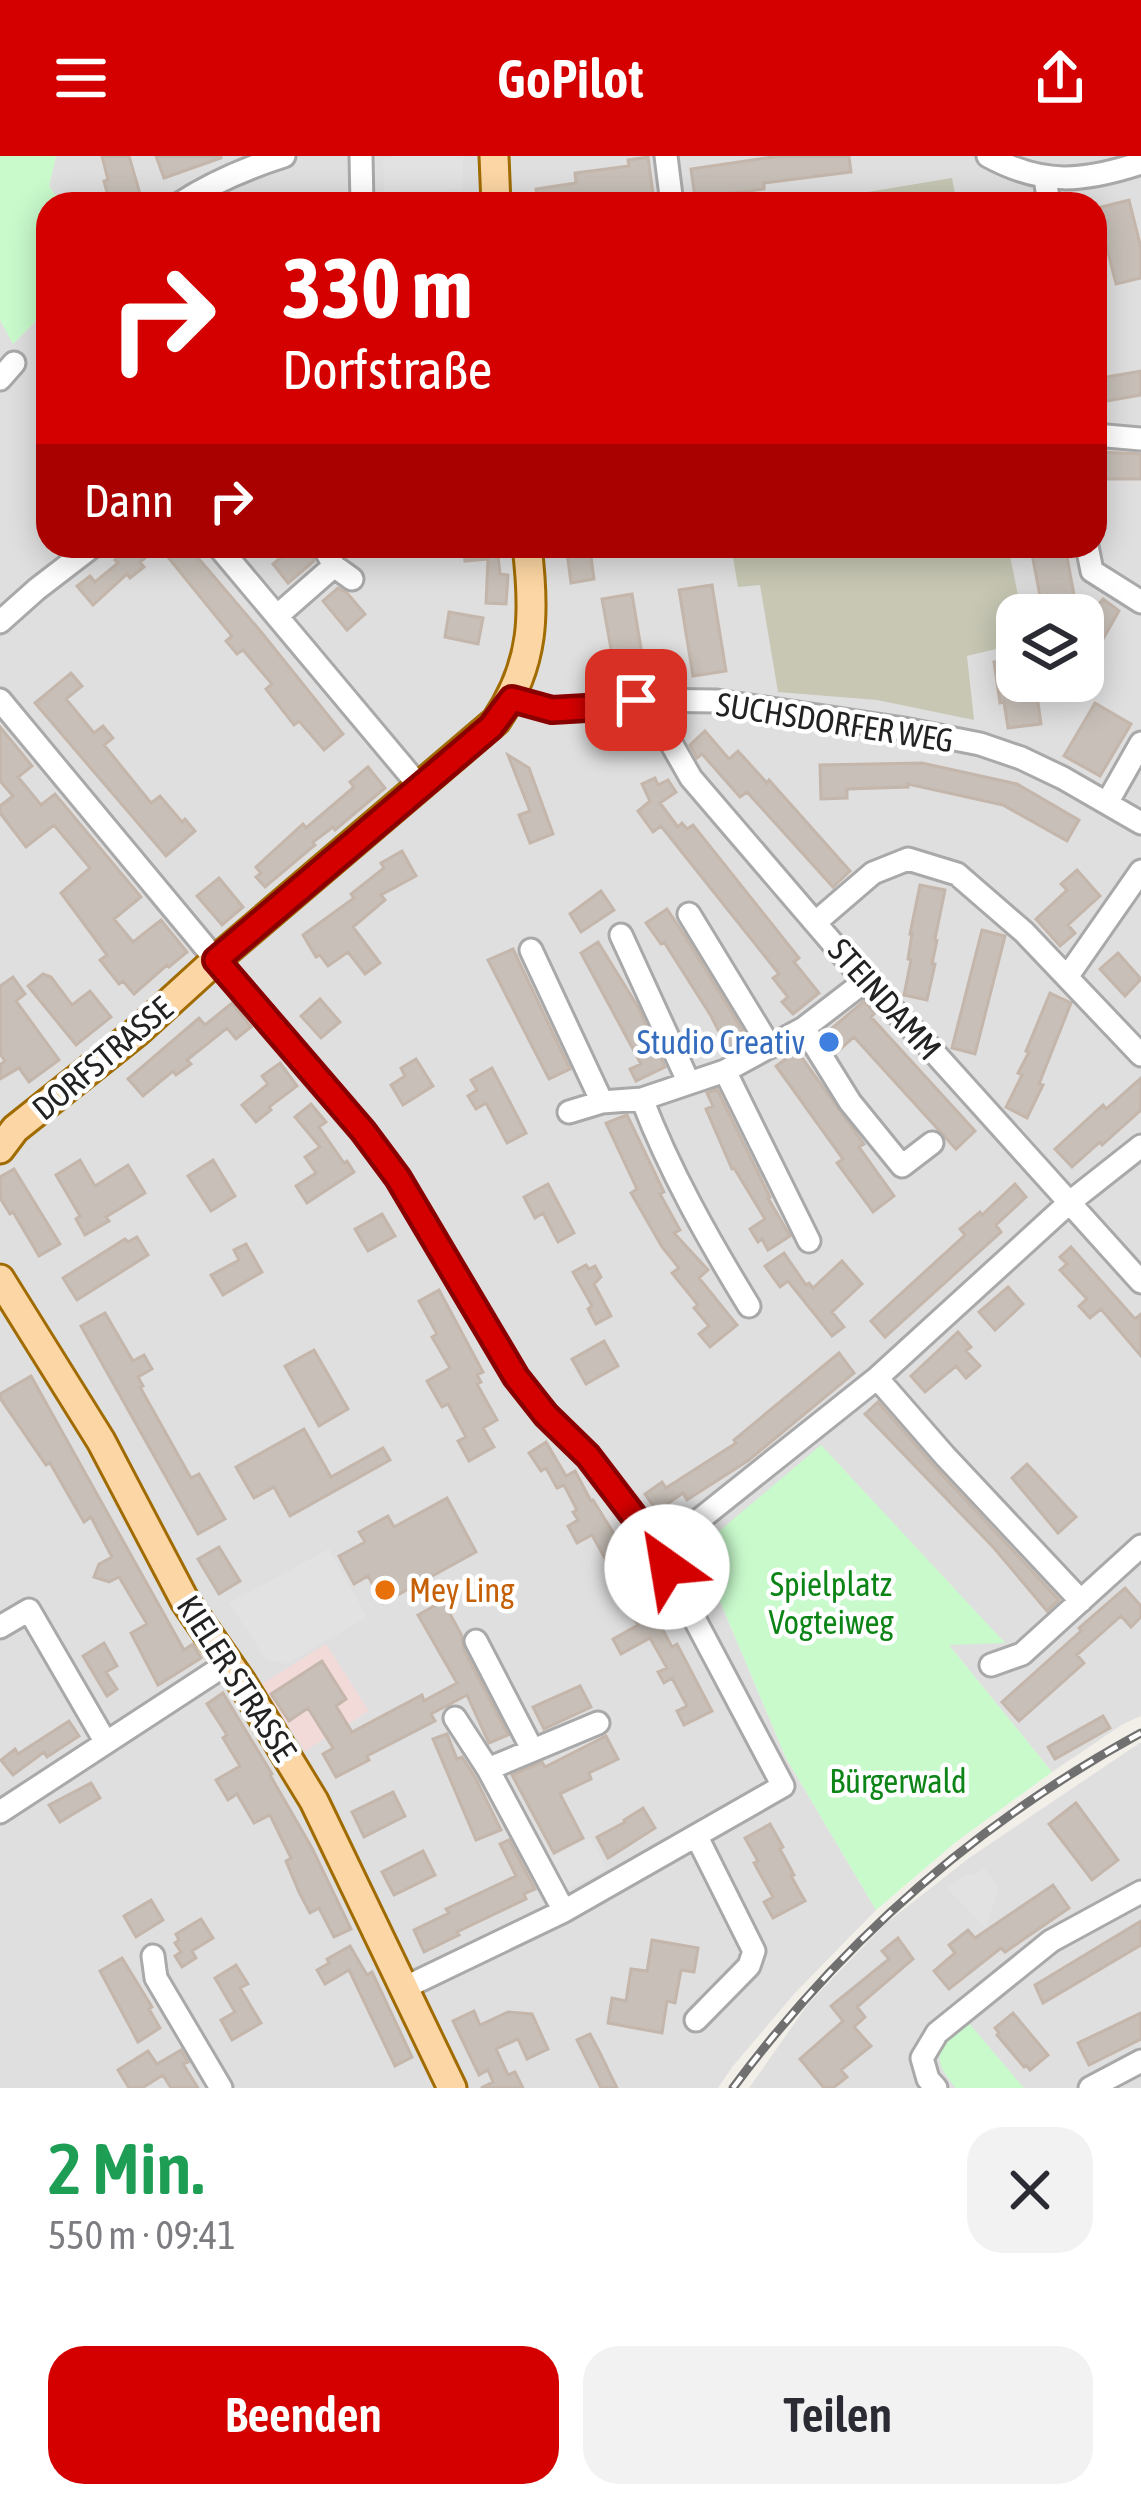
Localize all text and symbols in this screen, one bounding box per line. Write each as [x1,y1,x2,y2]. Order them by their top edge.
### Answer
icon: menu [48,45,114,111]
icon: share [1027,45,1093,111]
text: GoPilot [497,48,644,109]
icon: right [84,240,240,396]
text: 330 m [282,240,472,336]
text: Dorfstraße [282,339,492,400]
icon: right [198,468,264,534]
text: Dann [84,475,174,527]
map controls [996,594,1104,702]
button: layers [996,594,1104,702]
pin [585,649,687,751]
icon: arrive [603,667,669,733]
street label: SUCHSDORFER WEG [714,685,956,759]
street label: STEINDAMM [821,931,949,1067]
street label: DORFSTRASSE [25,989,179,1127]
place label: Studio Creativ [637,1023,805,1061]
marker: Studio Creativ [816,1029,842,1055]
position arrow [604,1504,730,1630]
park label: Spielplatz Vogteiweg [768,1565,894,1641]
place label: Mey Ling [409,1571,515,1609]
marker: Mey Ling [372,1577,398,1603]
street label: KIELER STRASSE [170,1588,304,1768]
park label: Bürgerwald [829,1762,967,1800]
text: 2 Min. [48,2127,204,2209]
button: close [967,2127,1093,2253]
text: 550 m · 09:41 [48,2213,236,2257]
button: Beenden [48,2346,559,2484]
button: Teilen [583,2346,1093,2484]

